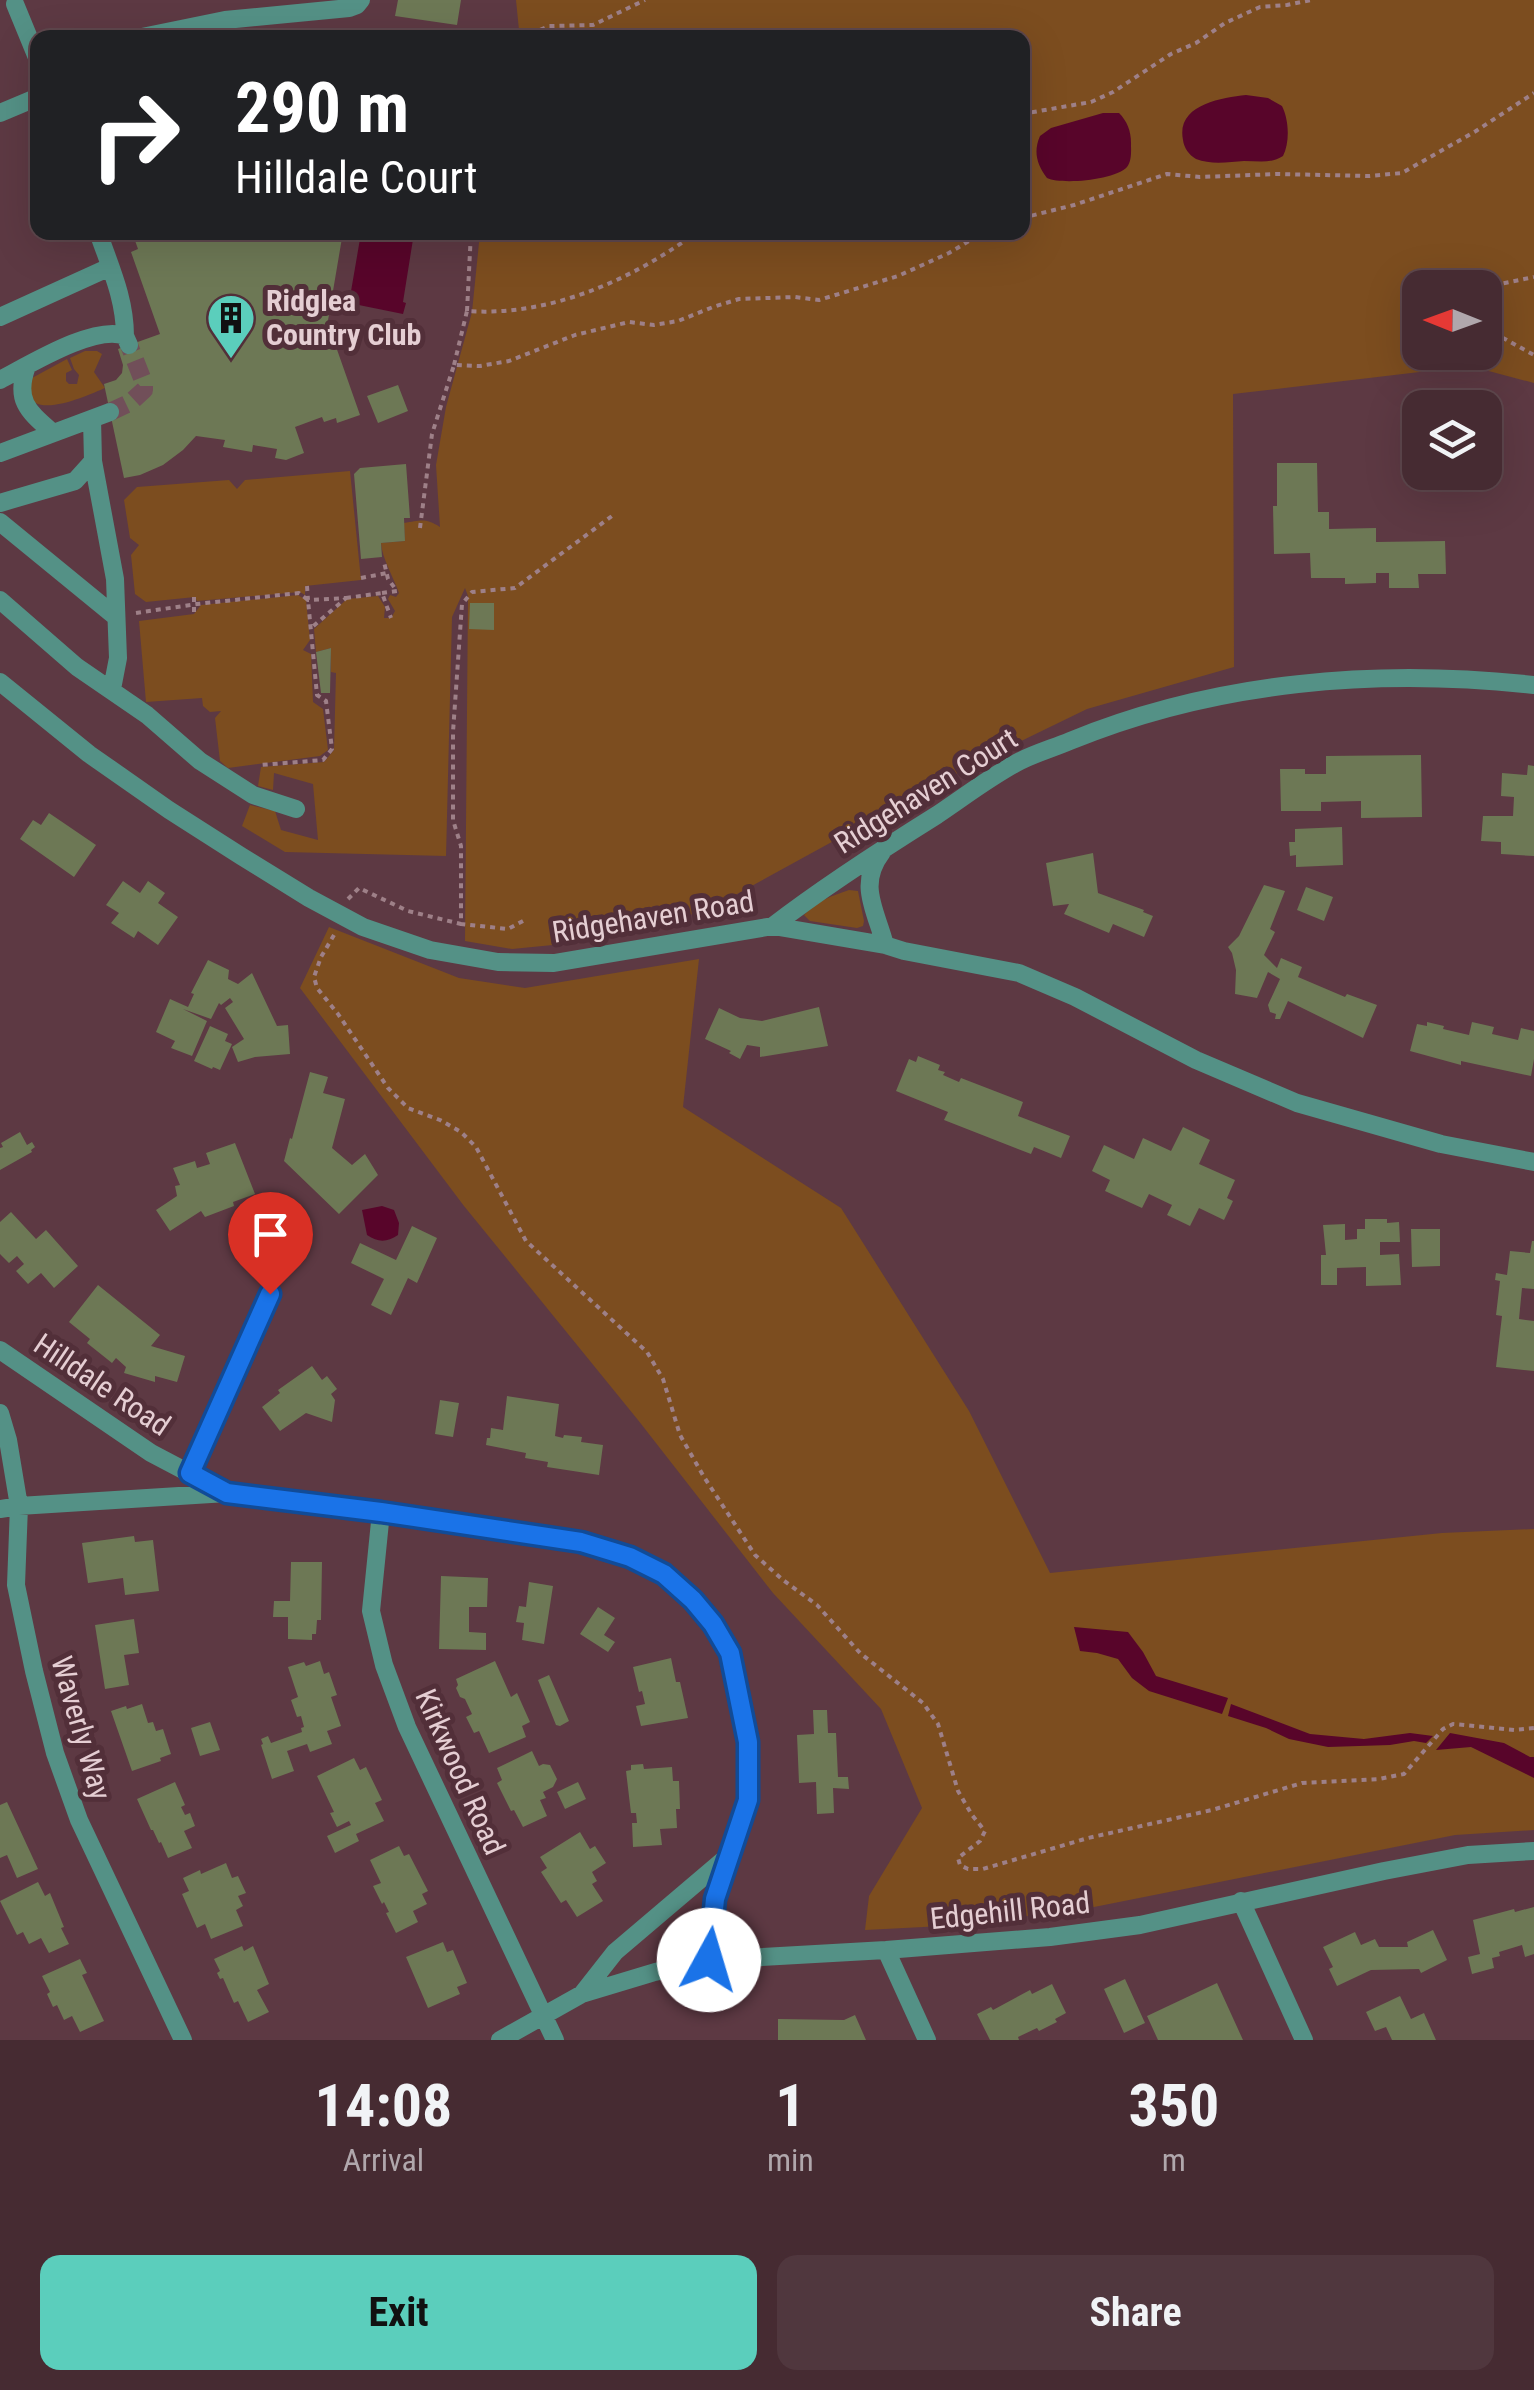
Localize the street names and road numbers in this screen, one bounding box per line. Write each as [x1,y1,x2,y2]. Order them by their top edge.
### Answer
street label: Ridgehaven Court [828,720,1023,861]
street label: Ridgehaven Road [550,883,756,950]
street label: Hilldale Road [28,1326,177,1443]
street label: Waverly Way [44,1652,119,1804]
street label: Kirkwood Road [408,1684,513,1860]
street label: Edgehill Road [928,1885,1092,1936]

